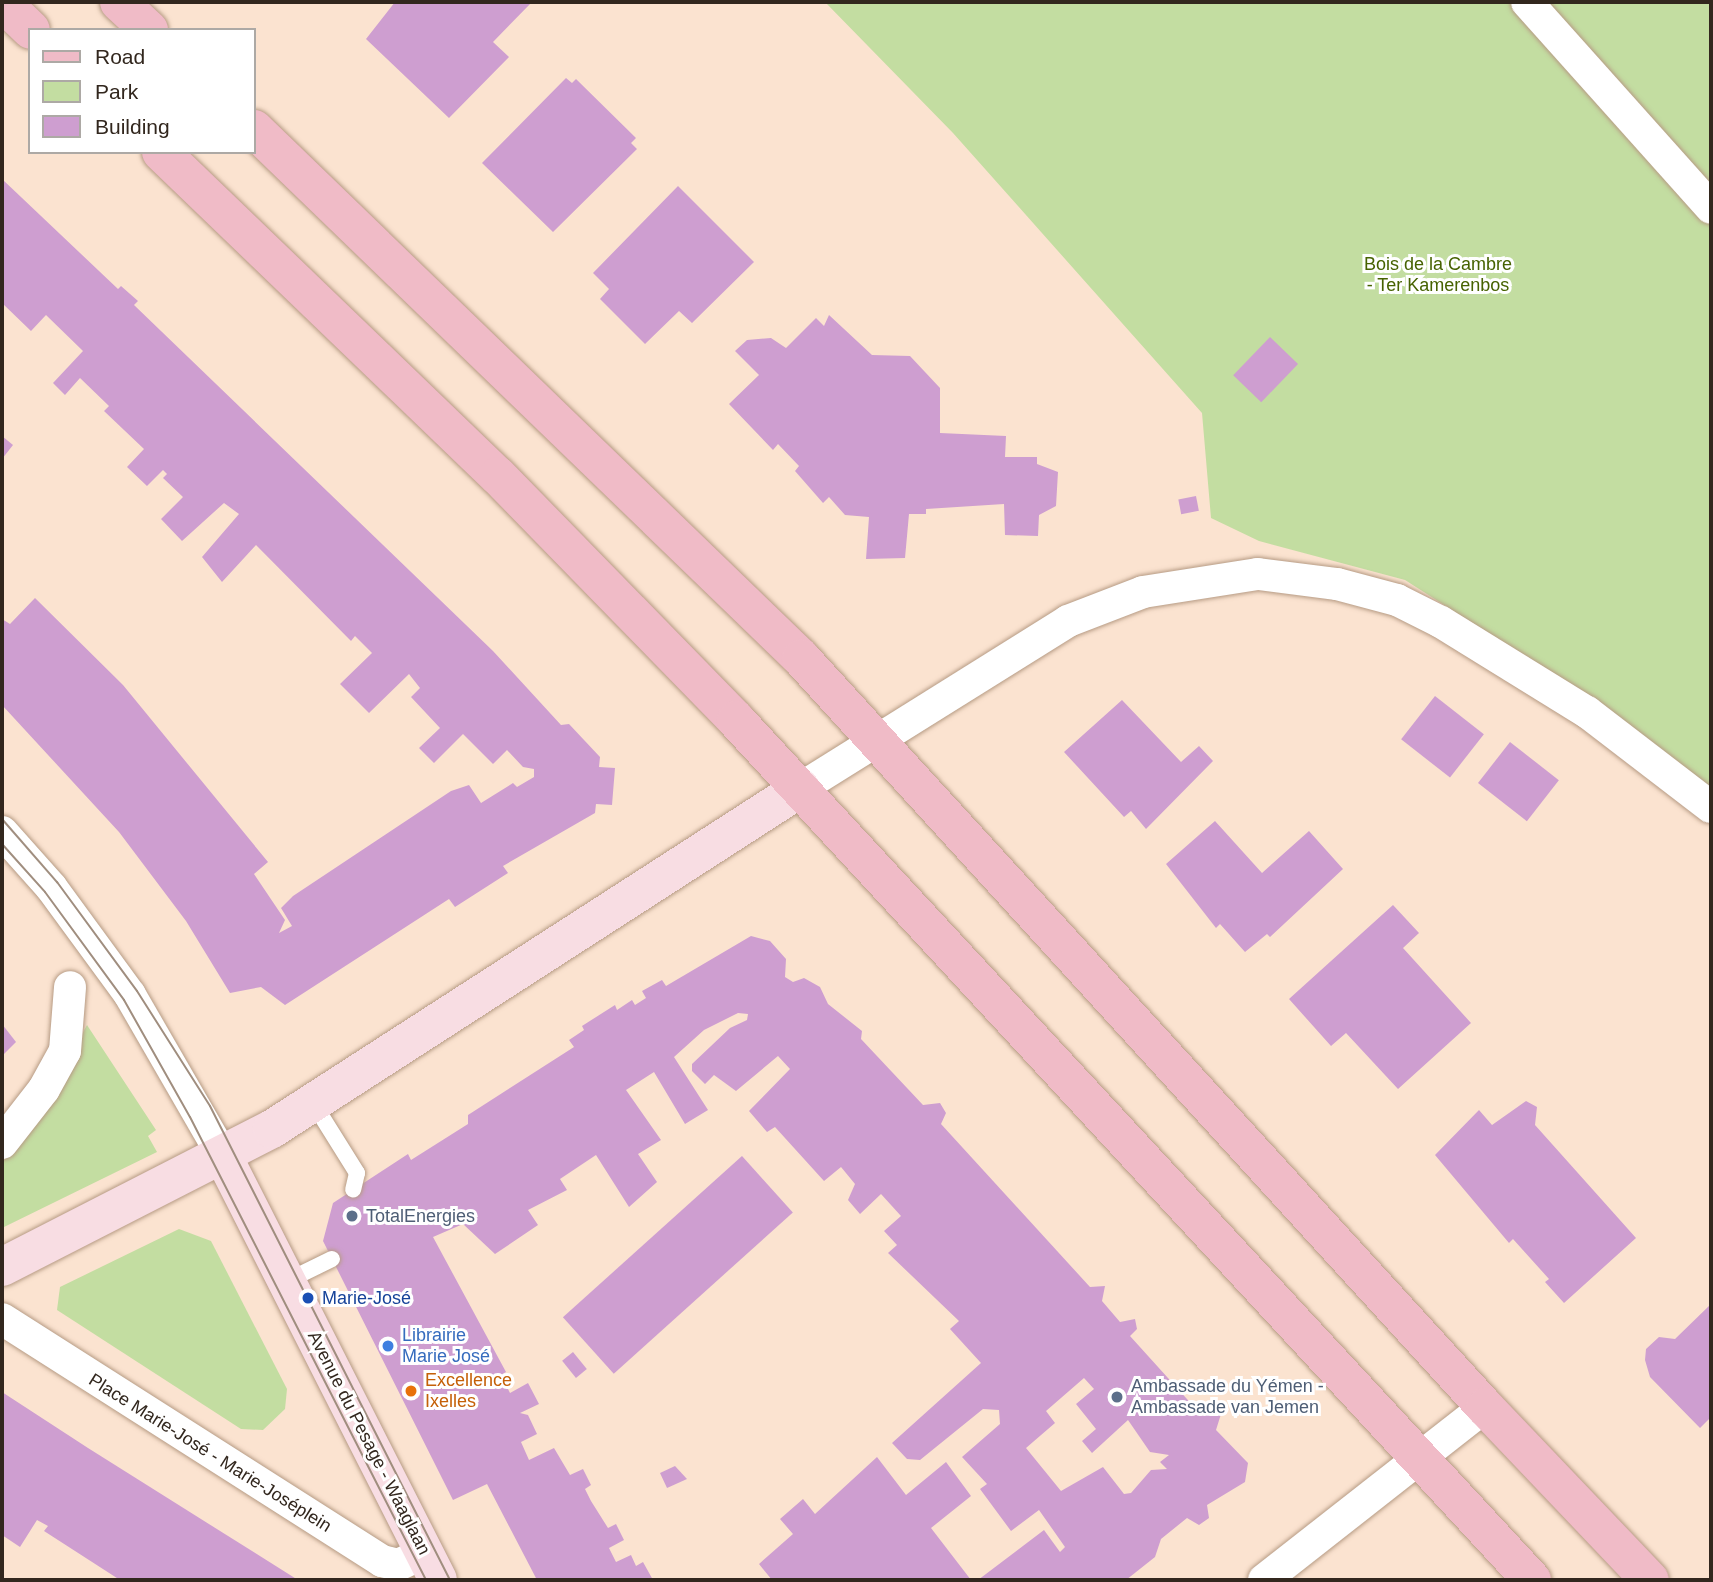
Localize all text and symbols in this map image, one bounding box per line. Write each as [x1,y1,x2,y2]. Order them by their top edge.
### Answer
legend [28,28,256,154]
text: Road [95,45,145,68]
text: Park [95,80,138,103]
text: Building [95,115,170,138]
park label: Bois de la Cambre - Ter Kamerenbos [1364,254,1512,296]
place label: TotalEnergies [366,1205,475,1227]
marker: TotalEnergies [344,1208,360,1224]
place label: Marie-José [322,1287,411,1309]
marker: Marie-José [300,1290,316,1306]
place label: Librairie Marie José [402,1325,490,1368]
street label: Avenue du Pesage - Waaglaan [303,1328,435,1558]
marker: Librairie Marie José [380,1338,396,1354]
street label: Place Marie-José - Marie-Joséplein [85,1369,335,1537]
place label: Excellence Ixelles [425,1370,512,1412]
place label: Ambassade du Yémen - Ambassade van Jemen [1131,1376,1324,1418]
marker: Excellence Ixelles [403,1383,419,1399]
marker: Ambassade du Yémen - Ambassade van Jemen [1109,1389,1125,1405]

